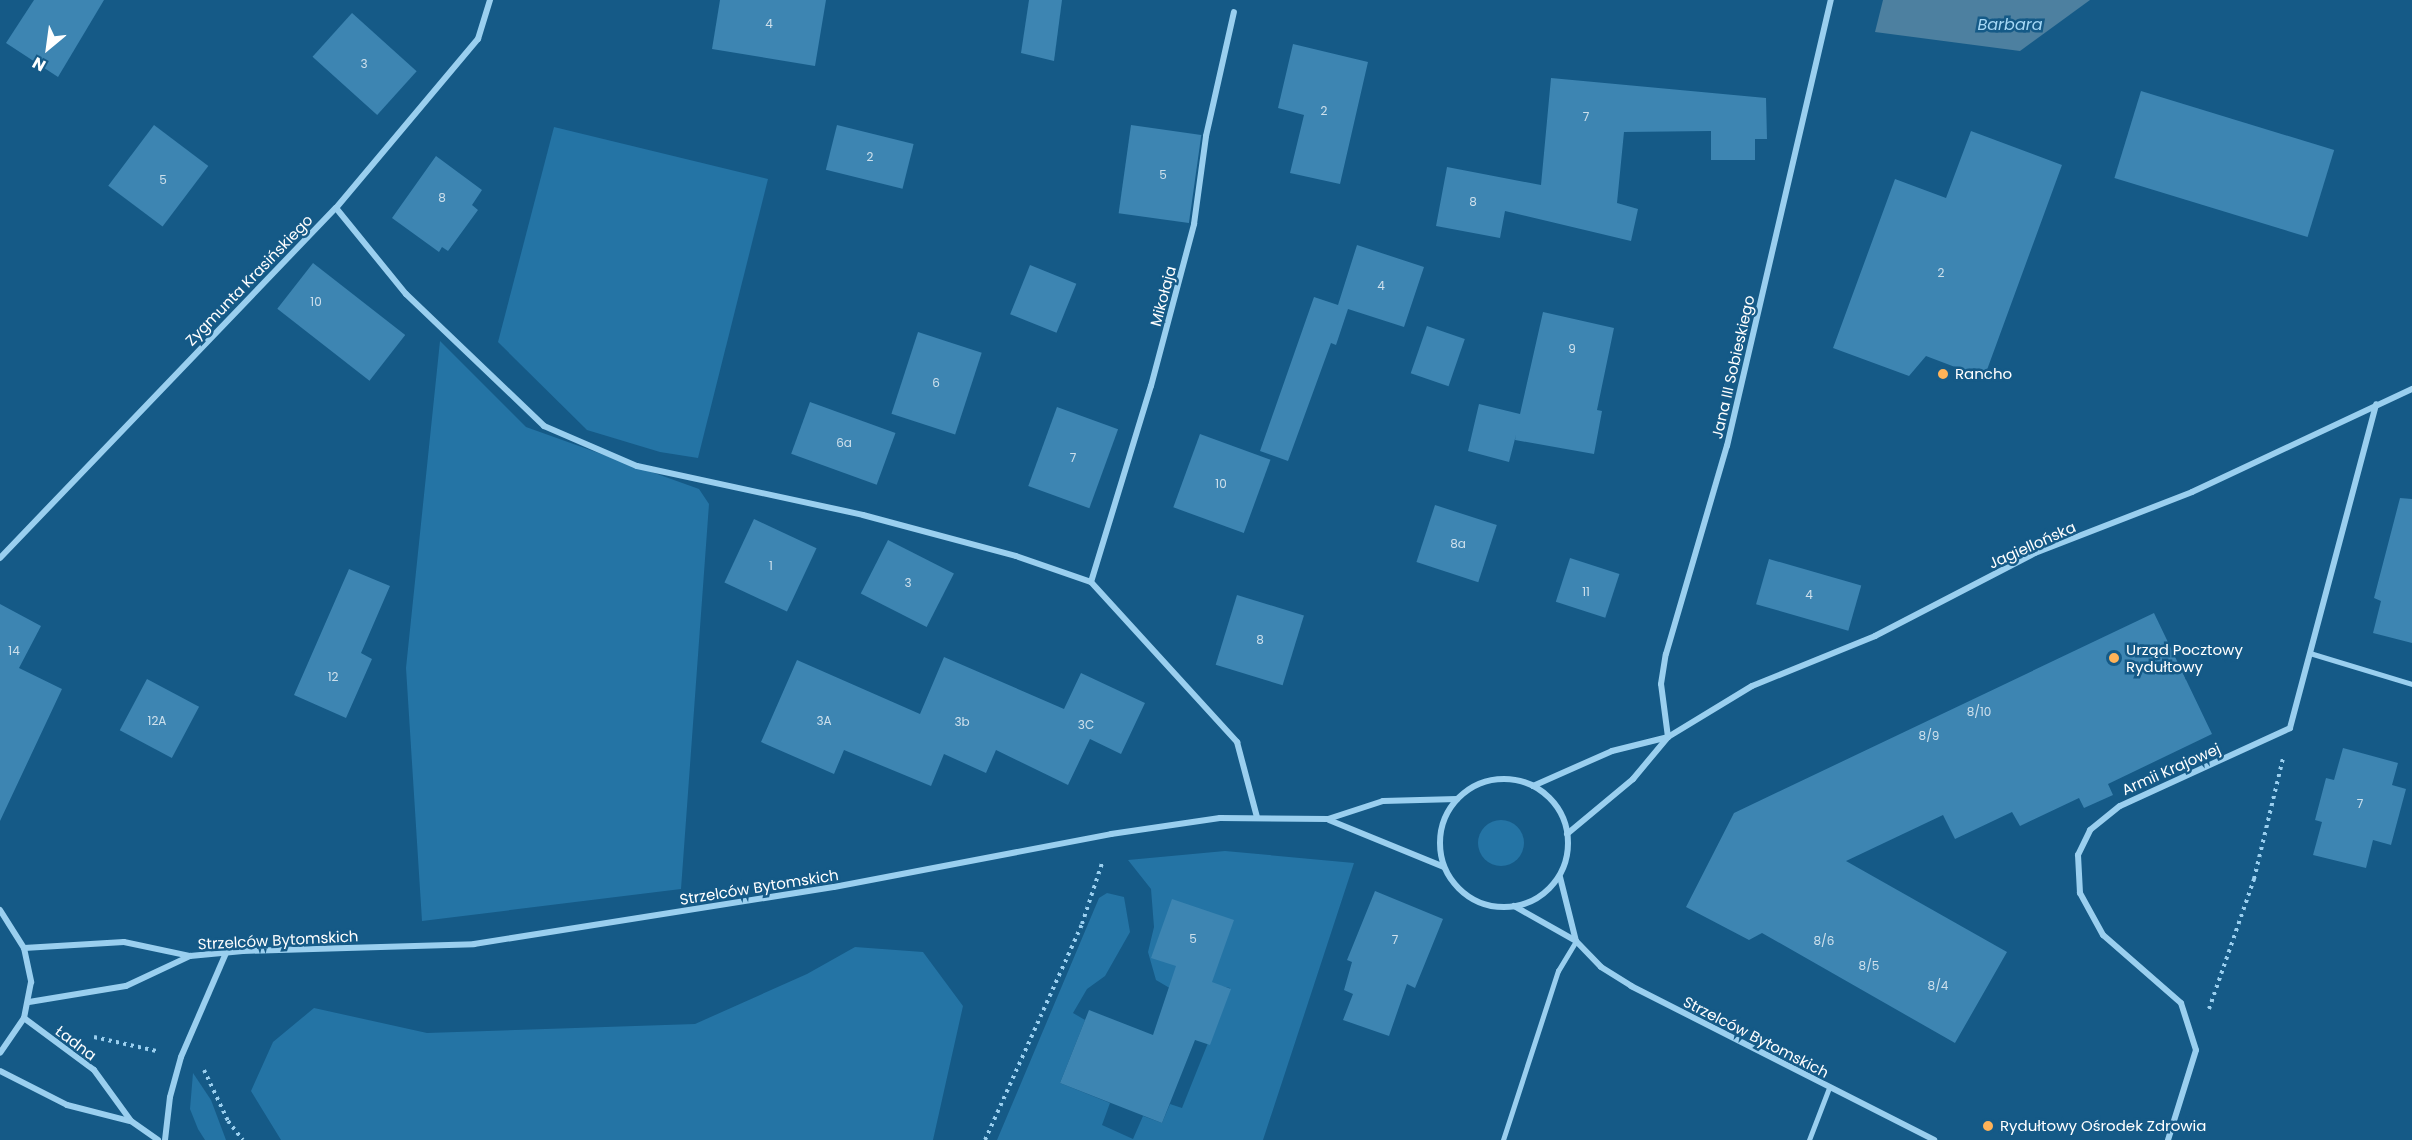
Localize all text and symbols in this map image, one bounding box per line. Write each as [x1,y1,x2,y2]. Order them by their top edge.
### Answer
water label: Barbara [1977,15,2043,35]
house number: 4 [765,17,773,31]
north arrow [18,18,78,78]
text: N [28,51,50,77]
house number: 3 [360,57,368,71]
house number: 2 [1321,104,1327,118]
house number: 7 [1583,110,1589,124]
house number: 2 [867,150,873,164]
house number: 5 [1159,168,1167,182]
house number: 5 [159,173,167,187]
house number: 8 [438,191,446,205]
house number: 8 [1469,195,1477,209]
street label: Zygmunta Krasińskiego [182,211,316,349]
street label: Mikołaja [1146,264,1180,328]
house number: 2 [1938,266,1944,280]
house number: 4 [1377,279,1385,293]
street label: Jana III Sobieskiego [1708,293,1758,441]
house number: 10 [310,295,322,309]
house number: 9 [1568,342,1576,356]
place label: Rancho [1955,365,2012,383]
marker: Rancho [1936,367,1950,381]
house number: 6 [932,376,940,390]
house number: 6a [836,436,852,450]
house number: 7 [1070,451,1076,465]
house number: 10 [1215,477,1227,491]
street label: Jagiellońska [1986,518,2078,572]
house number: 8a [1450,537,1466,551]
house number: 1 [769,559,773,573]
house number: 3 [904,576,912,590]
house number: 11 [1582,585,1590,599]
house number: 4 [1805,588,1813,602]
house number: 8 [1256,633,1264,647]
place label: Urząd Pocztowy Rydułtowy [2126,640,2243,675]
house number: 14 [8,644,20,658]
marker: Urząd Pocztowy Rydułtowy [2107,651,2121,665]
house number: 12 [328,670,338,684]
house number: 8/10 [1967,705,1991,719]
house number: 12A [148,714,166,728]
house number: 3A [816,714,832,728]
house number: 3b [954,715,970,729]
house number: 3C [1078,718,1094,732]
house number: 8/9 [1919,729,1939,743]
street label: Armii Krajowej [2119,739,2223,799]
house number: 7 [2357,797,2363,811]
street label: Strzelców Bytomskich [678,866,840,908]
street label: Strzelców Bytomskich [197,927,359,953]
house number: 5 [1189,932,1197,946]
house number: 7 [1392,933,1398,947]
house number: 8/6 [1814,934,1834,948]
house number: 8/5 [1859,959,1879,973]
house number: 8/4 [1928,979,1948,993]
street label: Strzelców Bytomskich [1680,992,1832,1082]
street label: Ładna [52,1022,100,1064]
place label: Rydułtowy Ośrodek Zdrowia [2000,1117,2206,1135]
marker: Rydułtowy Ośrodek Zdrowia [1981,1119,1995,1133]

